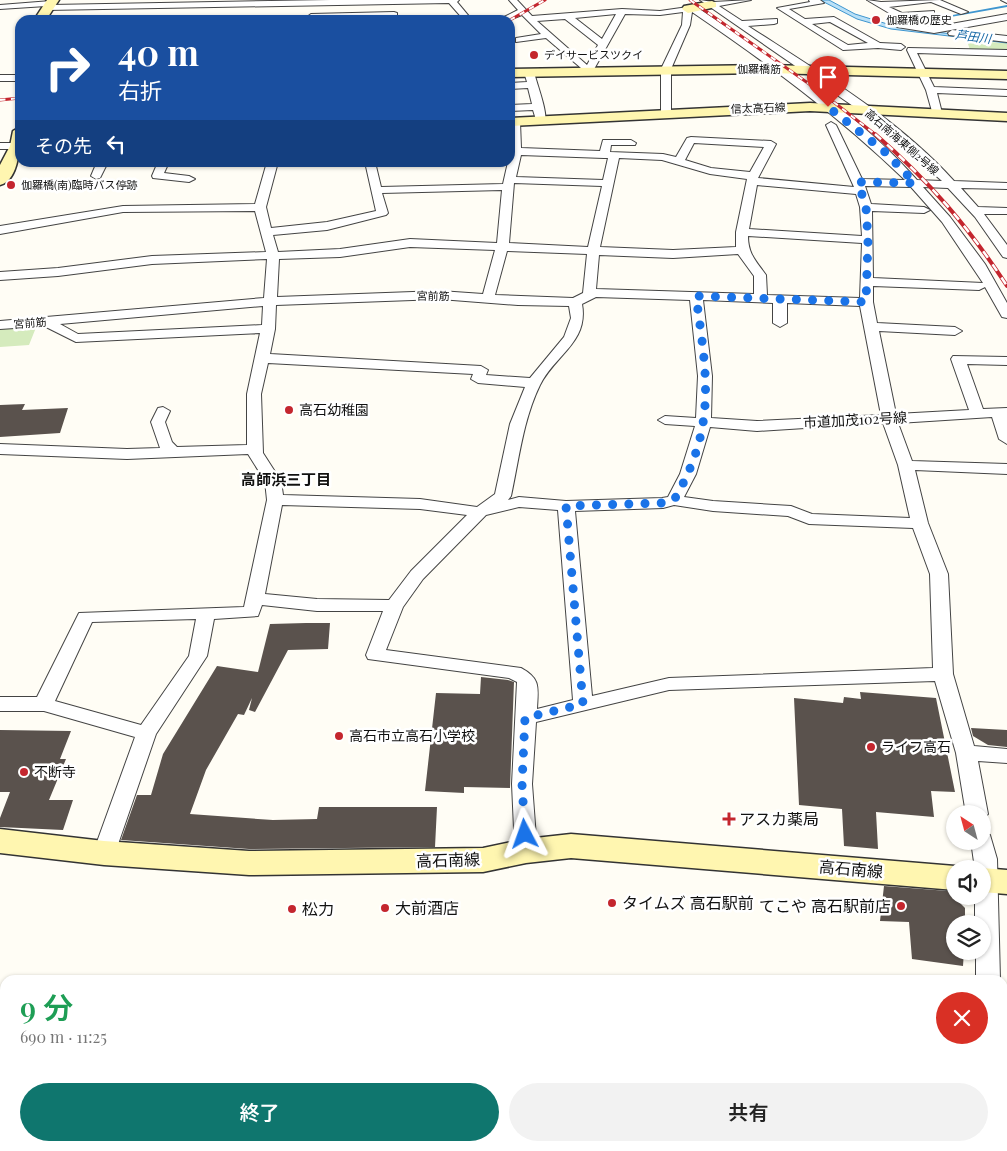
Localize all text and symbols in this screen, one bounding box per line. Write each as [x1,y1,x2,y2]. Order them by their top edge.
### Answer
place label: 伽羅橋の歴史 [886,12,952,27]
marker: 伽羅橋の歴史 [870,14,882,26]
water label: 芦田川 [954,26,994,46]
text: 40 m [118,28,199,75]
icon: right [35,35,100,100]
place label: デイサービスツクイ [544,47,643,62]
marker: デイサービスツクイ [528,49,540,61]
pin [807,56,849,107]
street label: 伽羅橋筋 [737,61,781,76]
icon: arrive [814,63,842,91]
text: 右折 [118,75,162,105]
street label: 信太高石線 [730,99,786,116]
street label: 高石南海東側2号線 [862,105,942,178]
icon: left [102,130,130,158]
text: その先 [35,132,92,158]
place label: 伽羅橋(南)臨時バス停跡 [21,177,137,192]
marker: 伽羅橋(南)臨時バス停跡 [5,179,17,191]
street label: 宮前筋 [416,288,450,303]
street label: 宮前筋 [13,314,47,331]
place label: 高石幼稚園 [299,400,369,419]
marker: 高石幼稚園 [283,404,295,416]
street label: 市道加茂102号線 [802,407,908,432]
district label: 高師浜三丁目 [241,469,331,489]
place label: 高石市立高石小学校 [349,726,475,745]
marker: 高石市立高石小学校 [333,730,345,742]
place label: ライフ高石 [881,737,951,756]
marker: ライフ高石 [865,741,877,753]
place label: 不断寺 [34,762,76,781]
marker: 不断寺 [18,766,30,778]
north arrow [946,805,991,850]
map controls [946,805,991,960]
position arrow [498,807,550,859]
place label: アスカ薬局 [739,808,819,829]
marker: アスカ薬局 [723,813,735,825]
street label: 高石南線 [416,848,480,871]
street label: 高石南線 [818,855,884,882]
button: sound [946,860,991,905]
place label: タイムズ 高石駅前 [622,892,754,913]
place label: てこや 高石駅前店 [759,895,891,916]
place label: 大前酒店 [395,897,459,918]
marker: タイムズ 高石駅前 [606,897,618,909]
place label: 松力 [302,898,334,919]
marker: てこや 高石駅前店 [895,900,907,912]
marker: 大前酒店 [379,902,391,914]
marker: 松力 [286,903,298,915]
button: layers [946,915,991,960]
text: 9 分 [20,987,73,1027]
button: close [936,992,988,1044]
text: 690 m · 11:25 [20,1026,107,1047]
button: 終了 [20,1083,499,1141]
button: 共有 [509,1083,988,1141]

